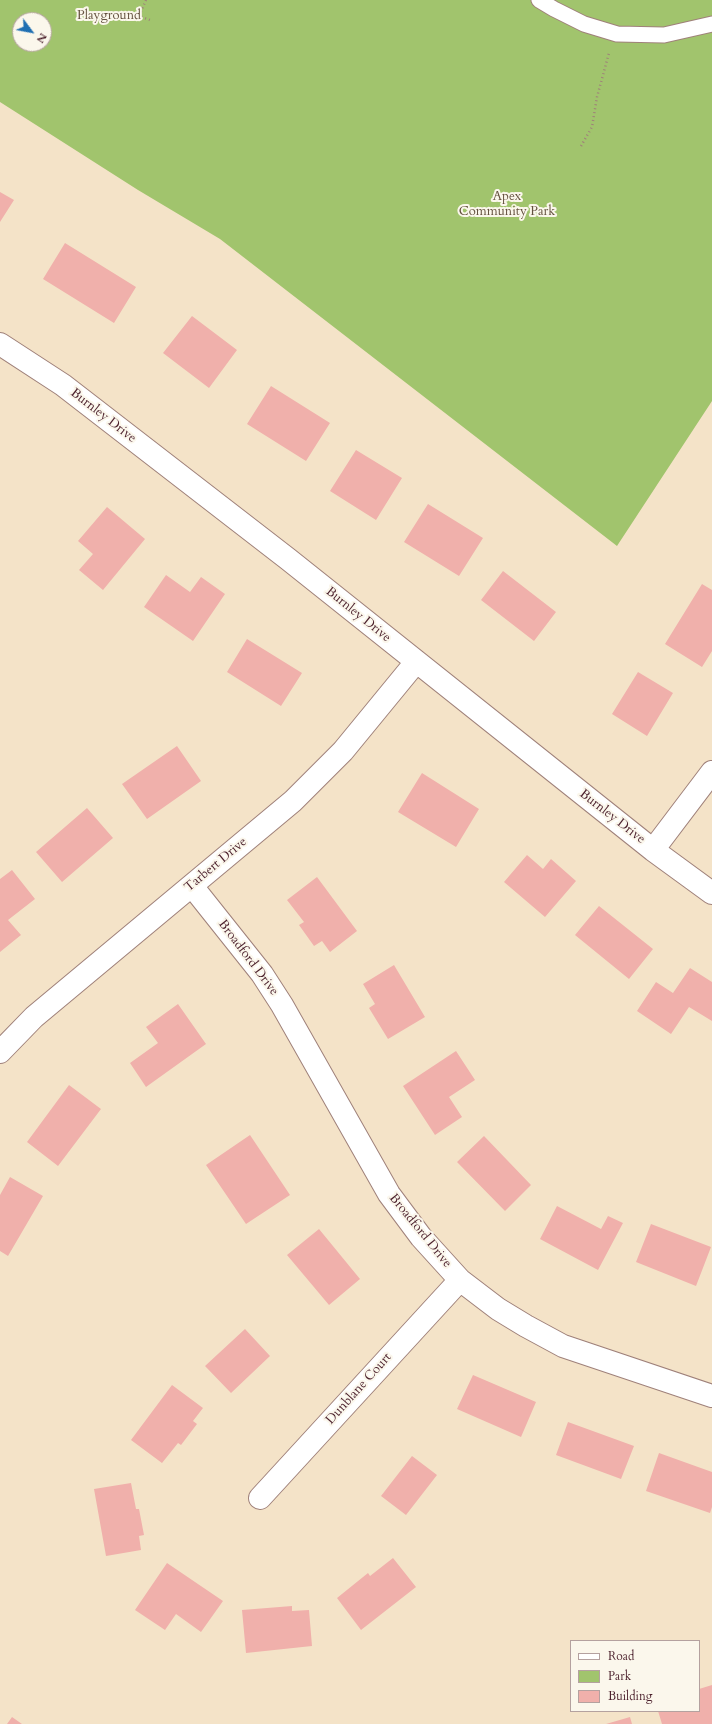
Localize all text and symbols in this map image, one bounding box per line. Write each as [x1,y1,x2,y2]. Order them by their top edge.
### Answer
park label: Playground [77,8,141,24]
north arrow [12,12,52,52]
text: N [33,30,51,46]
park label: Apex Community Park [459,189,555,220]
street label: Burnley Drive [67,386,139,446]
street label: Burnley Drive [322,584,394,646]
street label: Burnley Drive [576,787,648,847]
street label: Tarbert Drive [182,834,250,896]
street label: Broadford Drive [214,917,282,999]
street label: Broadford Drive [385,1191,455,1271]
street label: Dunblane Court [323,1350,395,1428]
legend [570,1640,700,1712]
text: Road [608,1648,634,1664]
text: Park [608,1668,631,1684]
text: Building [608,1688,652,1704]

